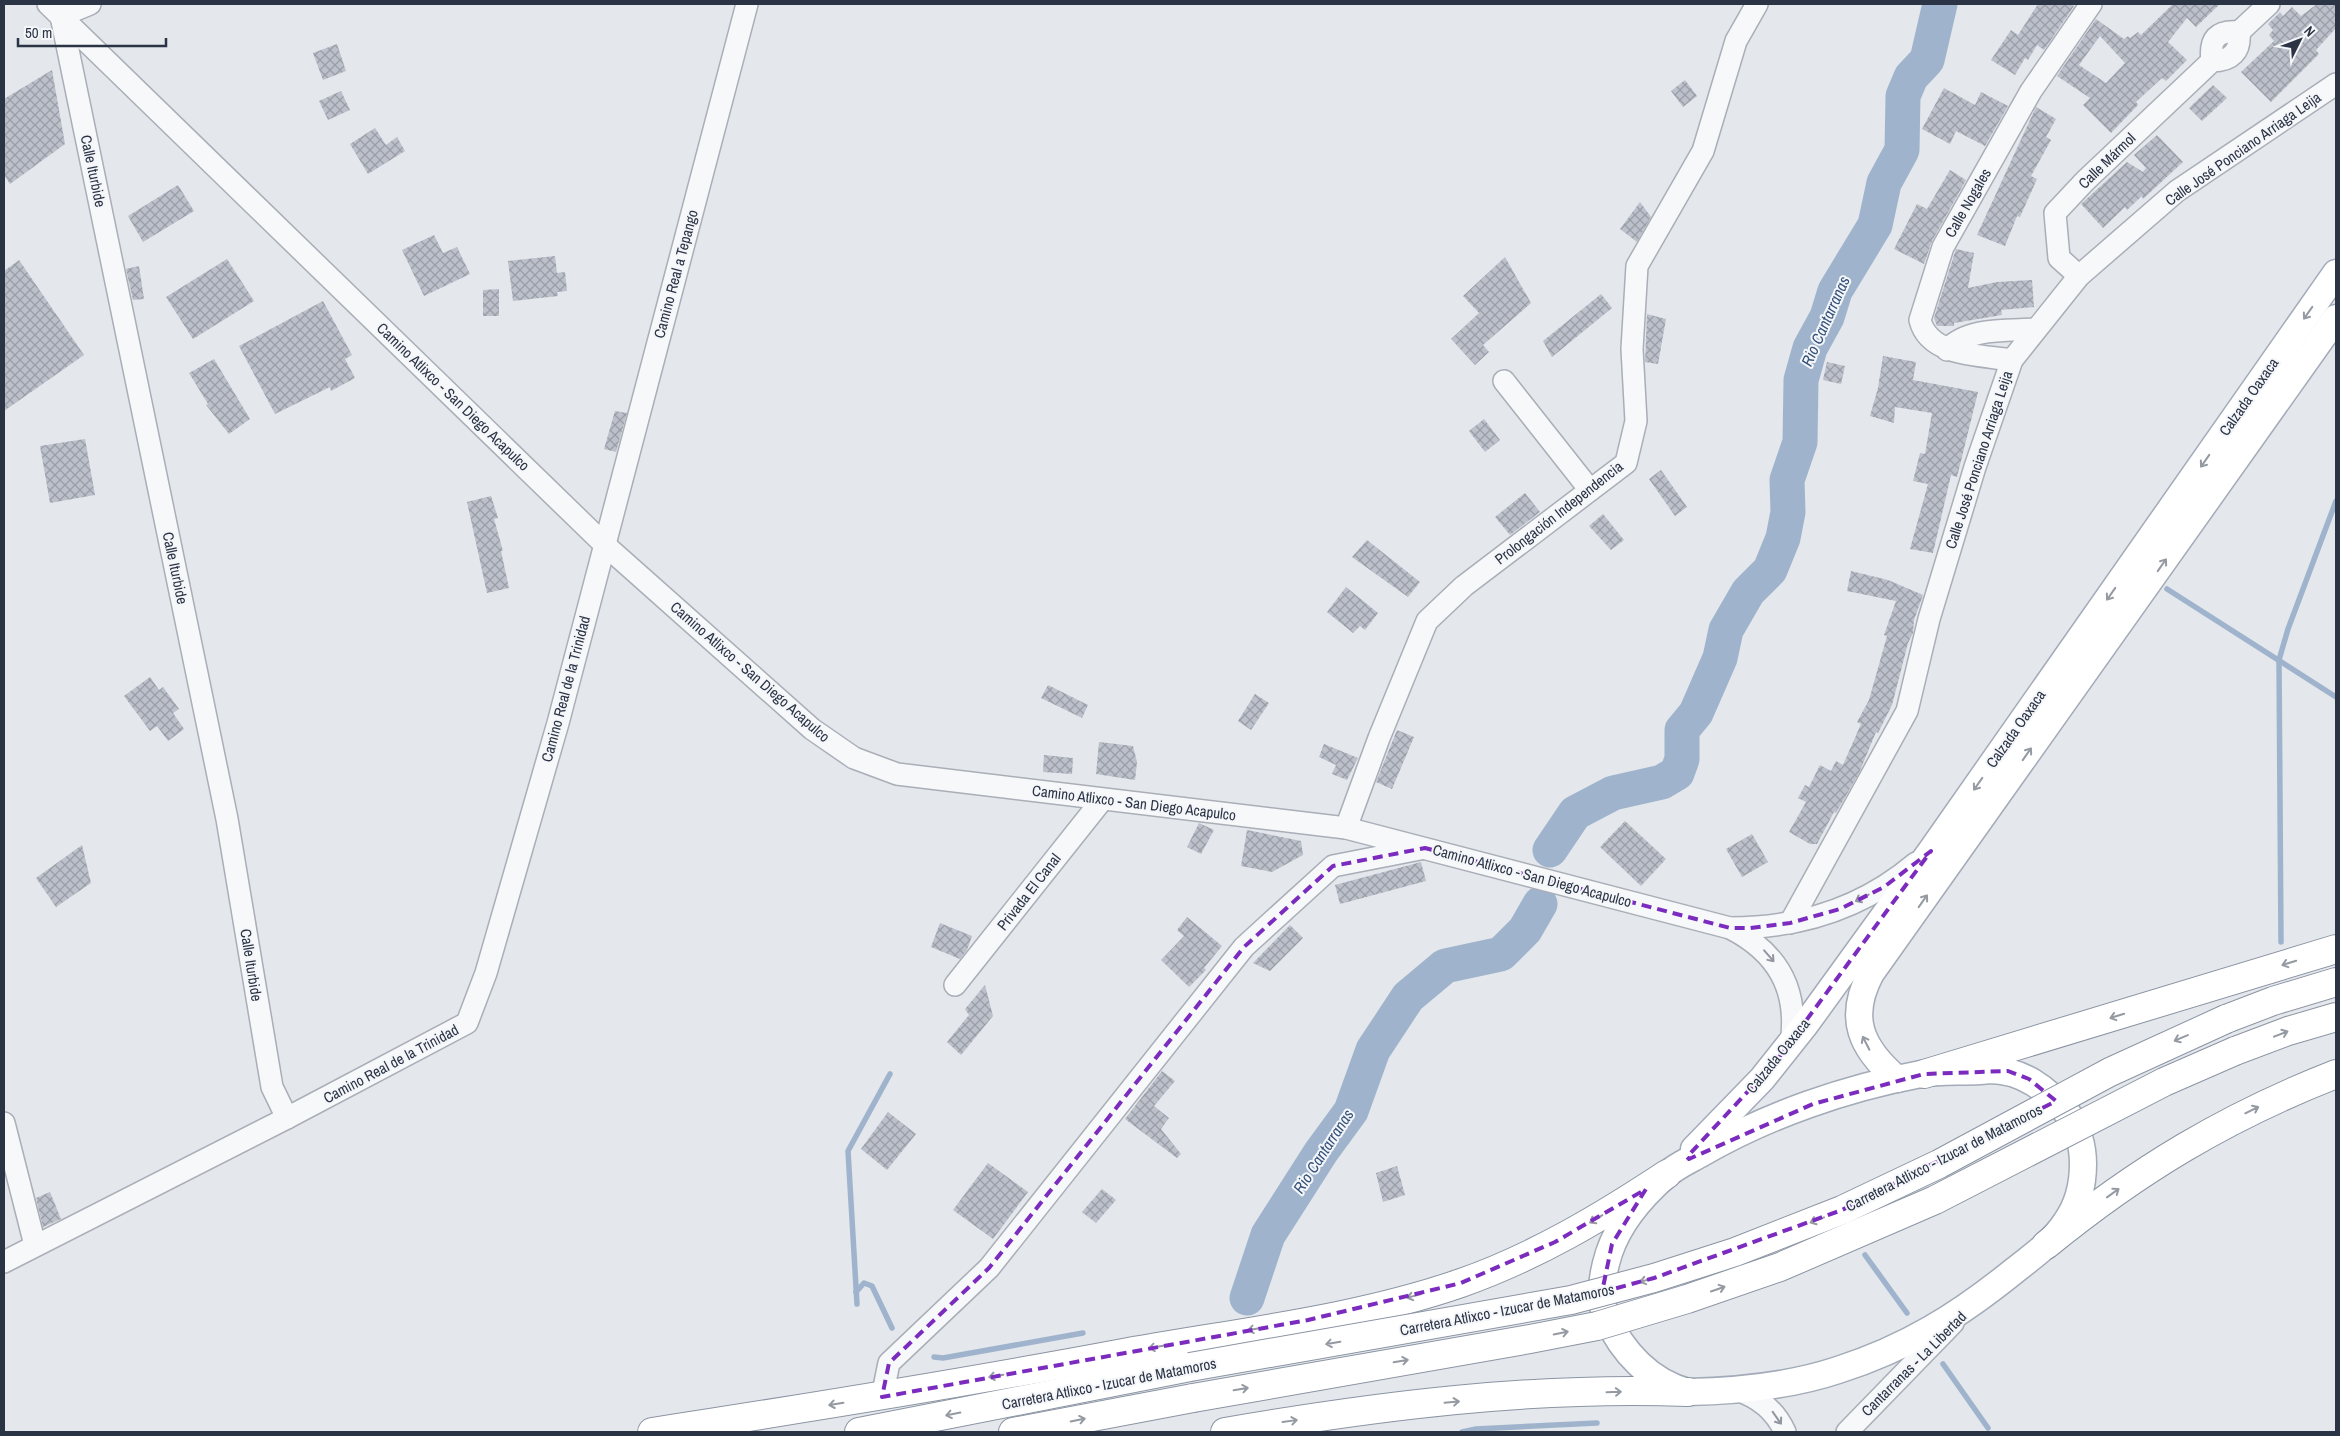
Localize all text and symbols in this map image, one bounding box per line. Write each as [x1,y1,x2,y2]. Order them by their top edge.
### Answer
scale bar [18,15,165,47]
north arrow [2275,15,2325,65]
text: 50 m [25,22,52,43]
text: N [2300,22,2319,40]
street label: Calle José Ponciano Arriaga Leija [2161,87,2325,211]
street label: Calle Mármol [2073,128,2140,193]
street label: Calle Iturbide [76,133,111,209]
street label: Calle Nogales [1939,164,1996,241]
street label: Camino Real a Tepango [648,207,703,341]
water label: Rio Cantarranas [1795,272,1855,369]
one-way arrow [2303,306,2313,320]
street label: Camino Atlixco - San Diego Acapulco [372,318,535,476]
street label: Calzada Oaxaca [2214,353,2283,440]
street label: Calle José Ponciano Arriaga Leija [1940,368,2017,552]
one-way arrow [2200,453,2210,467]
street label: Prolongación Independencia [1490,456,1627,569]
street label: Calle Iturbide [158,530,193,606]
one-way arrow [2157,558,2167,572]
one-way arrow [2106,586,2116,600]
street label: Camino Atlixco - San Diego Acapulco [666,596,835,747]
street label: Camino Real de la Trinidad [536,613,595,764]
street label: Calzada Oaxaca [1981,685,2050,772]
one-way arrow [2022,747,2032,761]
one-way arrow [1973,777,1983,791]
street label: Camino Atlixco - San Diego Acapulco [1031,780,1237,825]
street label: Camino Atlixco - San Diego Acapulco [1430,839,1634,912]
street label: Privada El Canal [992,849,1065,935]
one-way arrow [1855,893,1870,903]
one-way arrow [1918,894,1928,908]
street label: Calle Iturbide [235,927,268,1003]
one-way arrow [1763,950,1774,963]
one-way arrow [2282,958,2298,968]
one-way arrow [2110,1012,2126,1021]
street label: Calzada Oaxaca [1741,1014,1814,1098]
street label: Camino Real de la Trinidad [319,1019,462,1108]
one-way arrow [2273,1029,2288,1038]
one-way arrow [2174,1034,2189,1044]
one-way arrow [1861,1035,1871,1050]
street label: Carretera Atlixco - Izucar de Matamoros [1842,1099,2046,1216]
water label: Rio Cantarranas [1288,1104,1359,1197]
one-way arrow [2244,1105,2259,1114]
one-way arrow [2105,1188,2119,1199]
one-way arrow [1590,1214,1604,1224]
one-way arrow [1809,1216,1825,1225]
one-way arrow [1639,1276,1655,1285]
street label: Carretera Atlixco - Izucar de Matamoros [1398,1278,1616,1341]
one-way arrow [1709,1284,1725,1293]
one-way arrow [1406,1292,1422,1301]
street label: Cantarranas - La Libertad [1856,1306,1971,1421]
one-way arrow [1247,1325,1263,1335]
one-way arrow [1553,1327,1569,1337]
one-way arrow [1326,1338,1342,1348]
one-way arrow [1148,1343,1164,1353]
street label: Carretera Atlixco - Izucar de Matamoros [1000,1352,1218,1415]
one-way arrow [1393,1356,1409,1366]
one-way arrow [989,1372,1005,1382]
one-way arrow [1233,1384,1249,1394]
one-way arrow [1606,1387,1622,1397]
one-way arrow [1443,1397,1459,1406]
one-way arrow [828,1399,844,1409]
one-way arrow [945,1410,961,1419]
one-way arrow [1772,1411,1782,1425]
one-way arrow [1069,1414,1085,1424]
one-way arrow [1282,1416,1298,1426]

